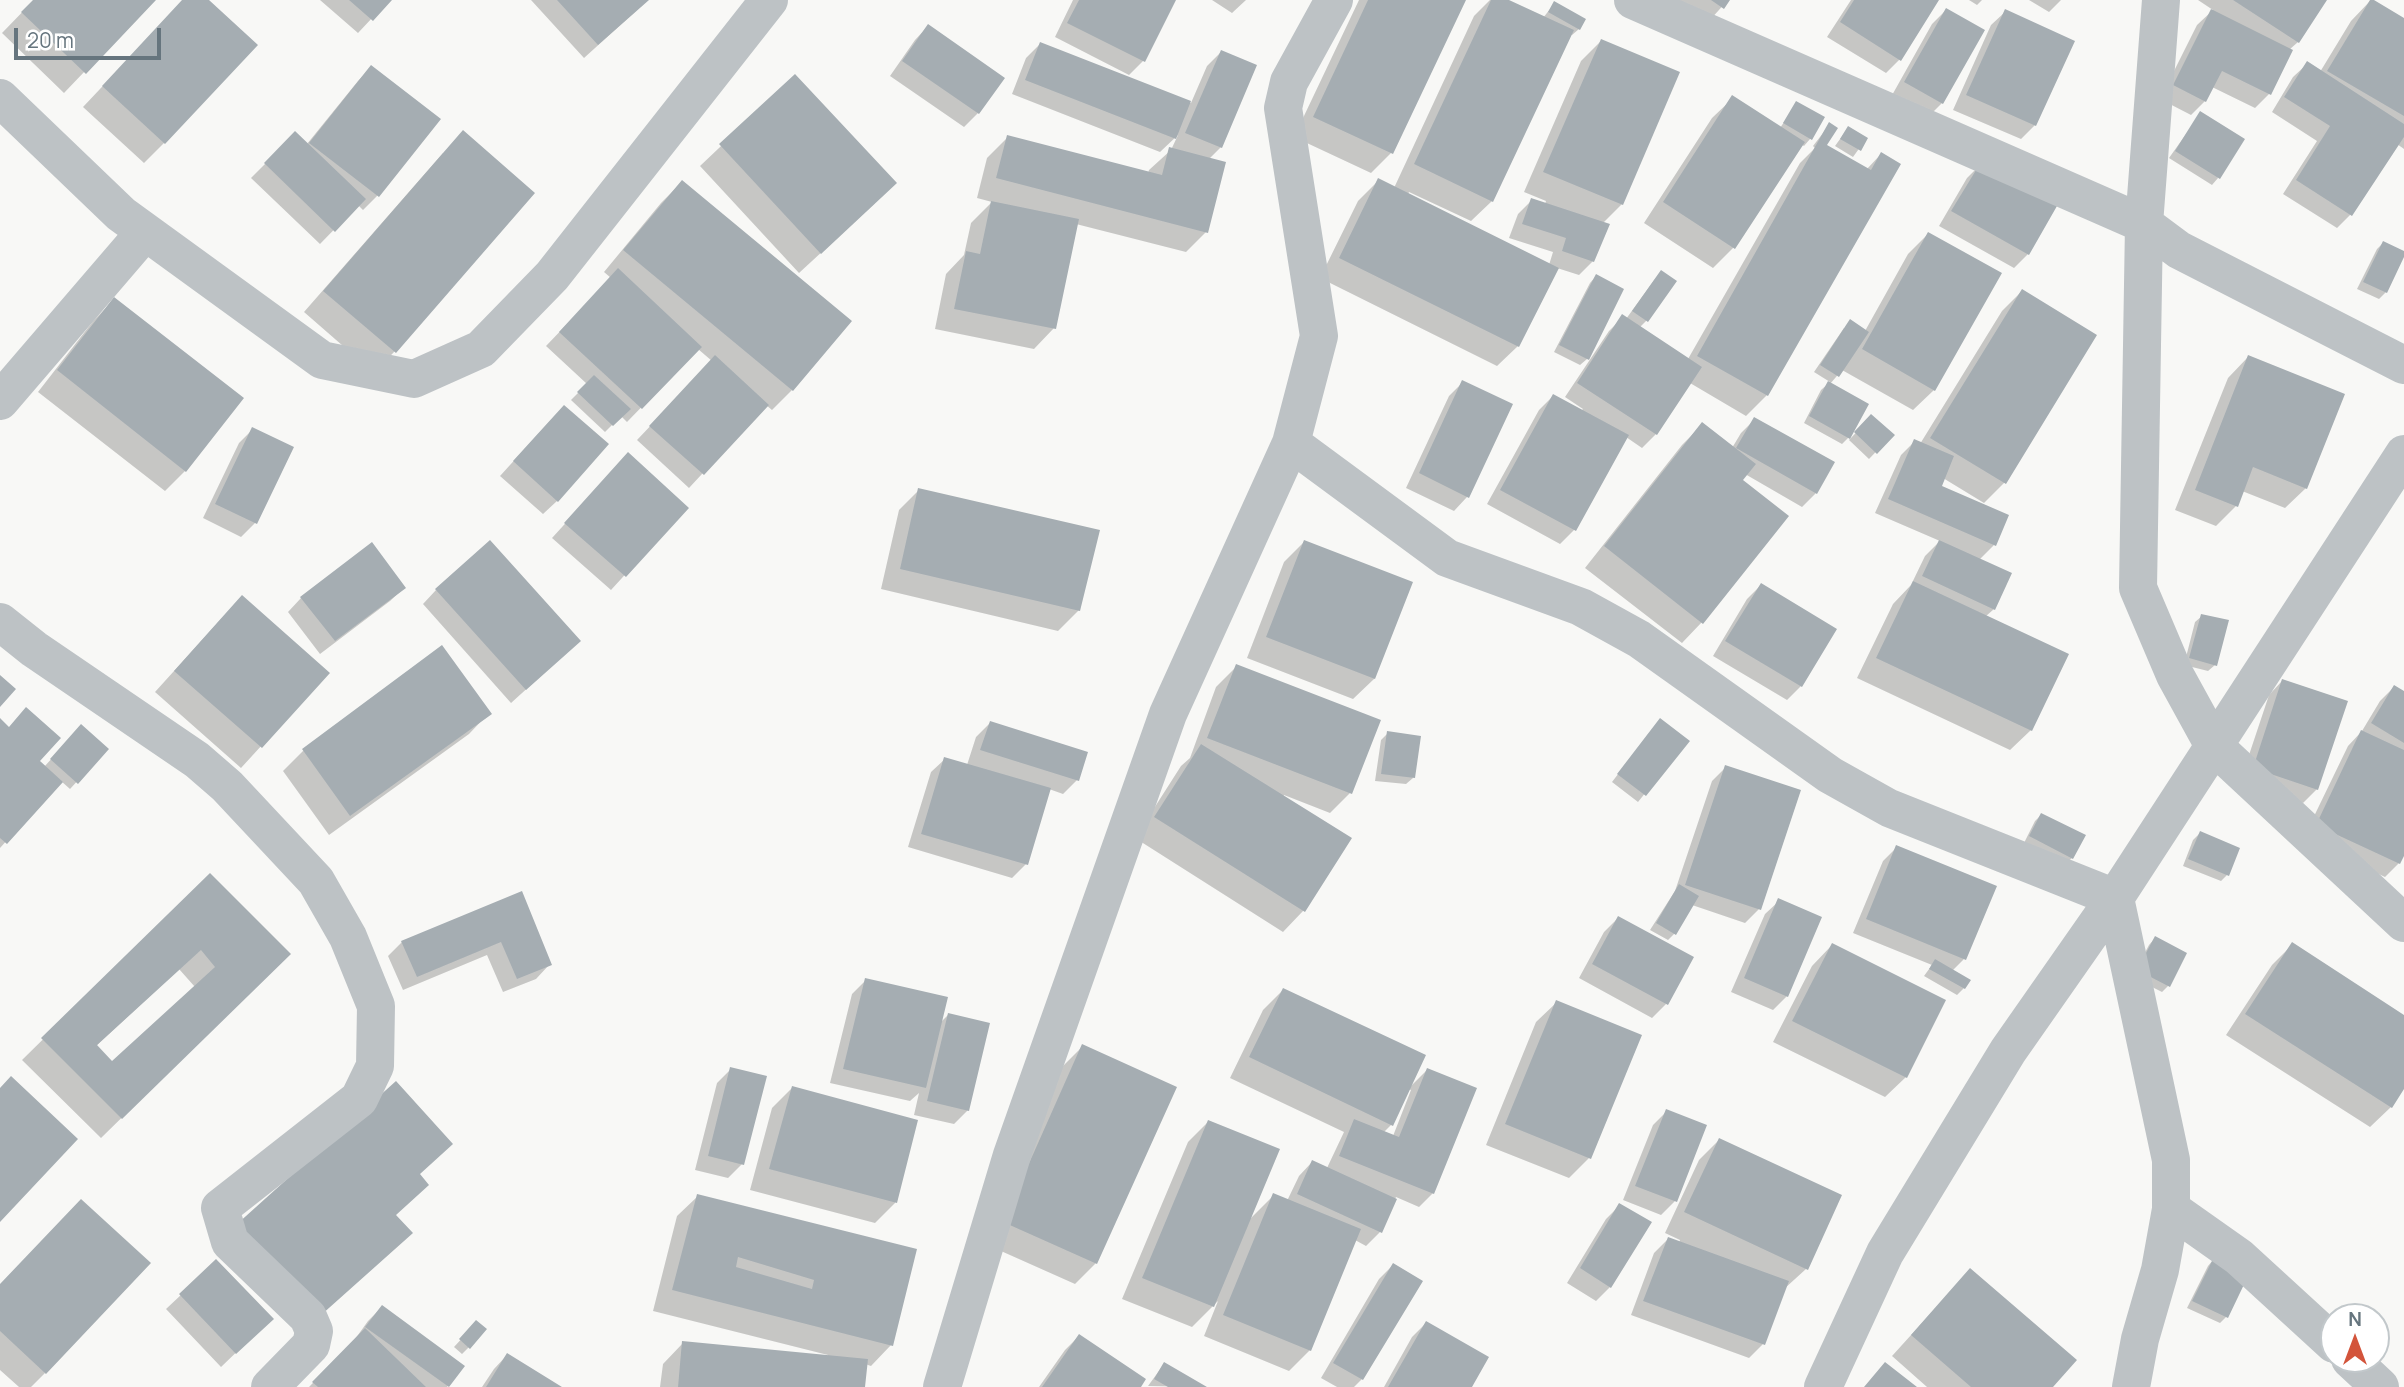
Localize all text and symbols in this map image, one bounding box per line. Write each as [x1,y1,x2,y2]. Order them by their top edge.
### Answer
scale bar [18,14,164,58]
text: 20 m [27,26,74,54]
north arrow [2320,1303,2390,1373]
text: N [2348,1306,2362,1332]

